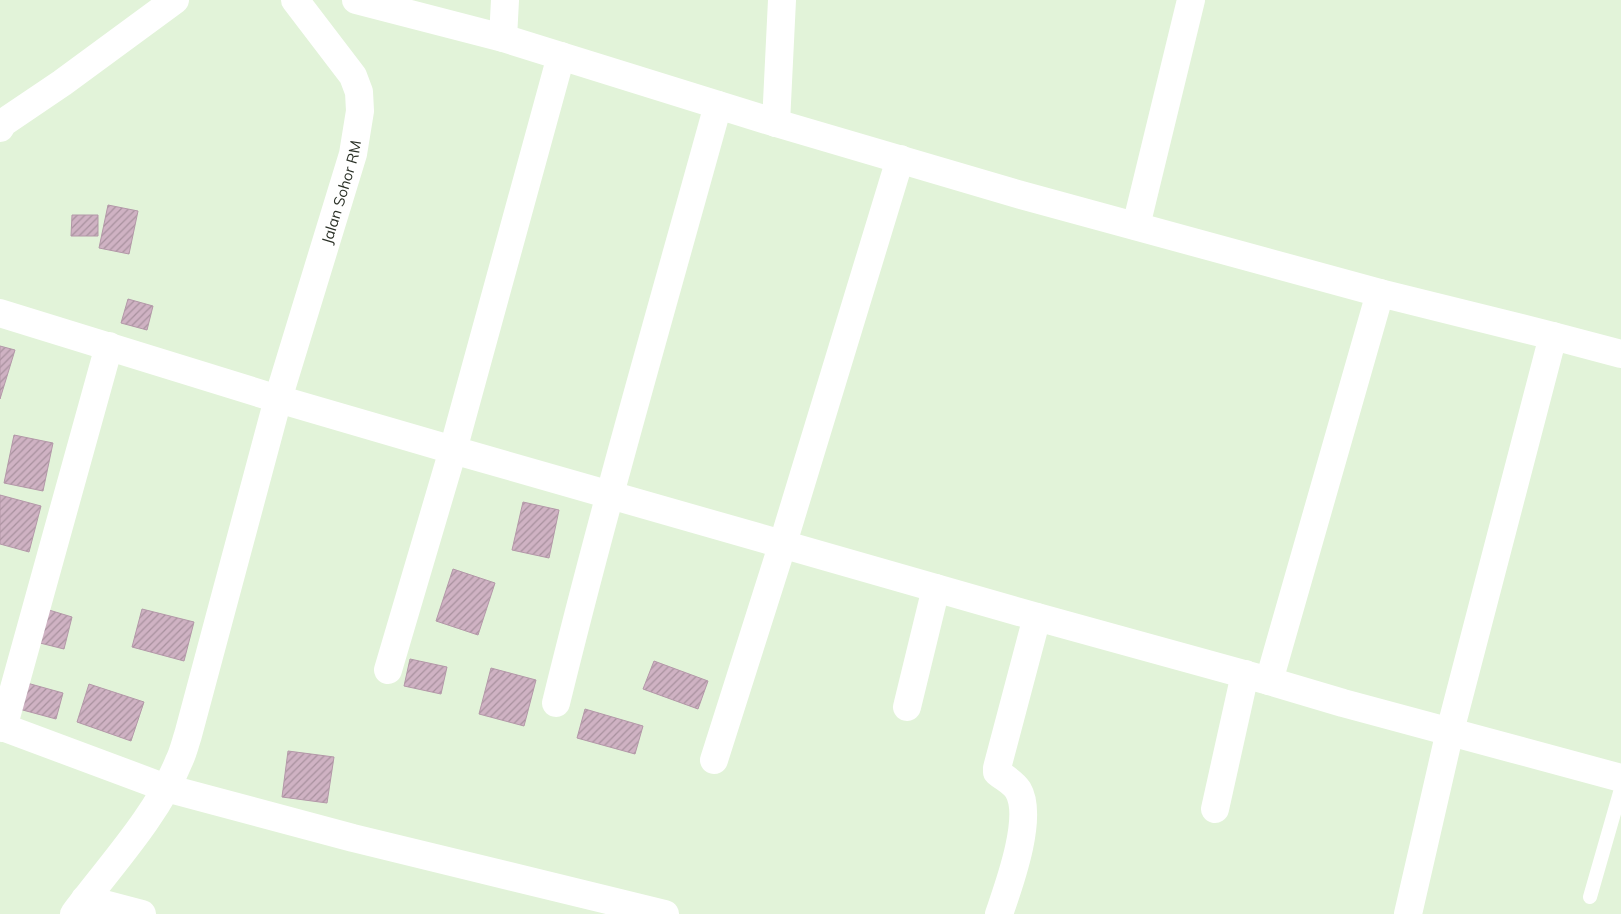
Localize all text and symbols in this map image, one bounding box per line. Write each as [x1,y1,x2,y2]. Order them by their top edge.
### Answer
street label: Jalan Sohor RM [317,139,365,246]

